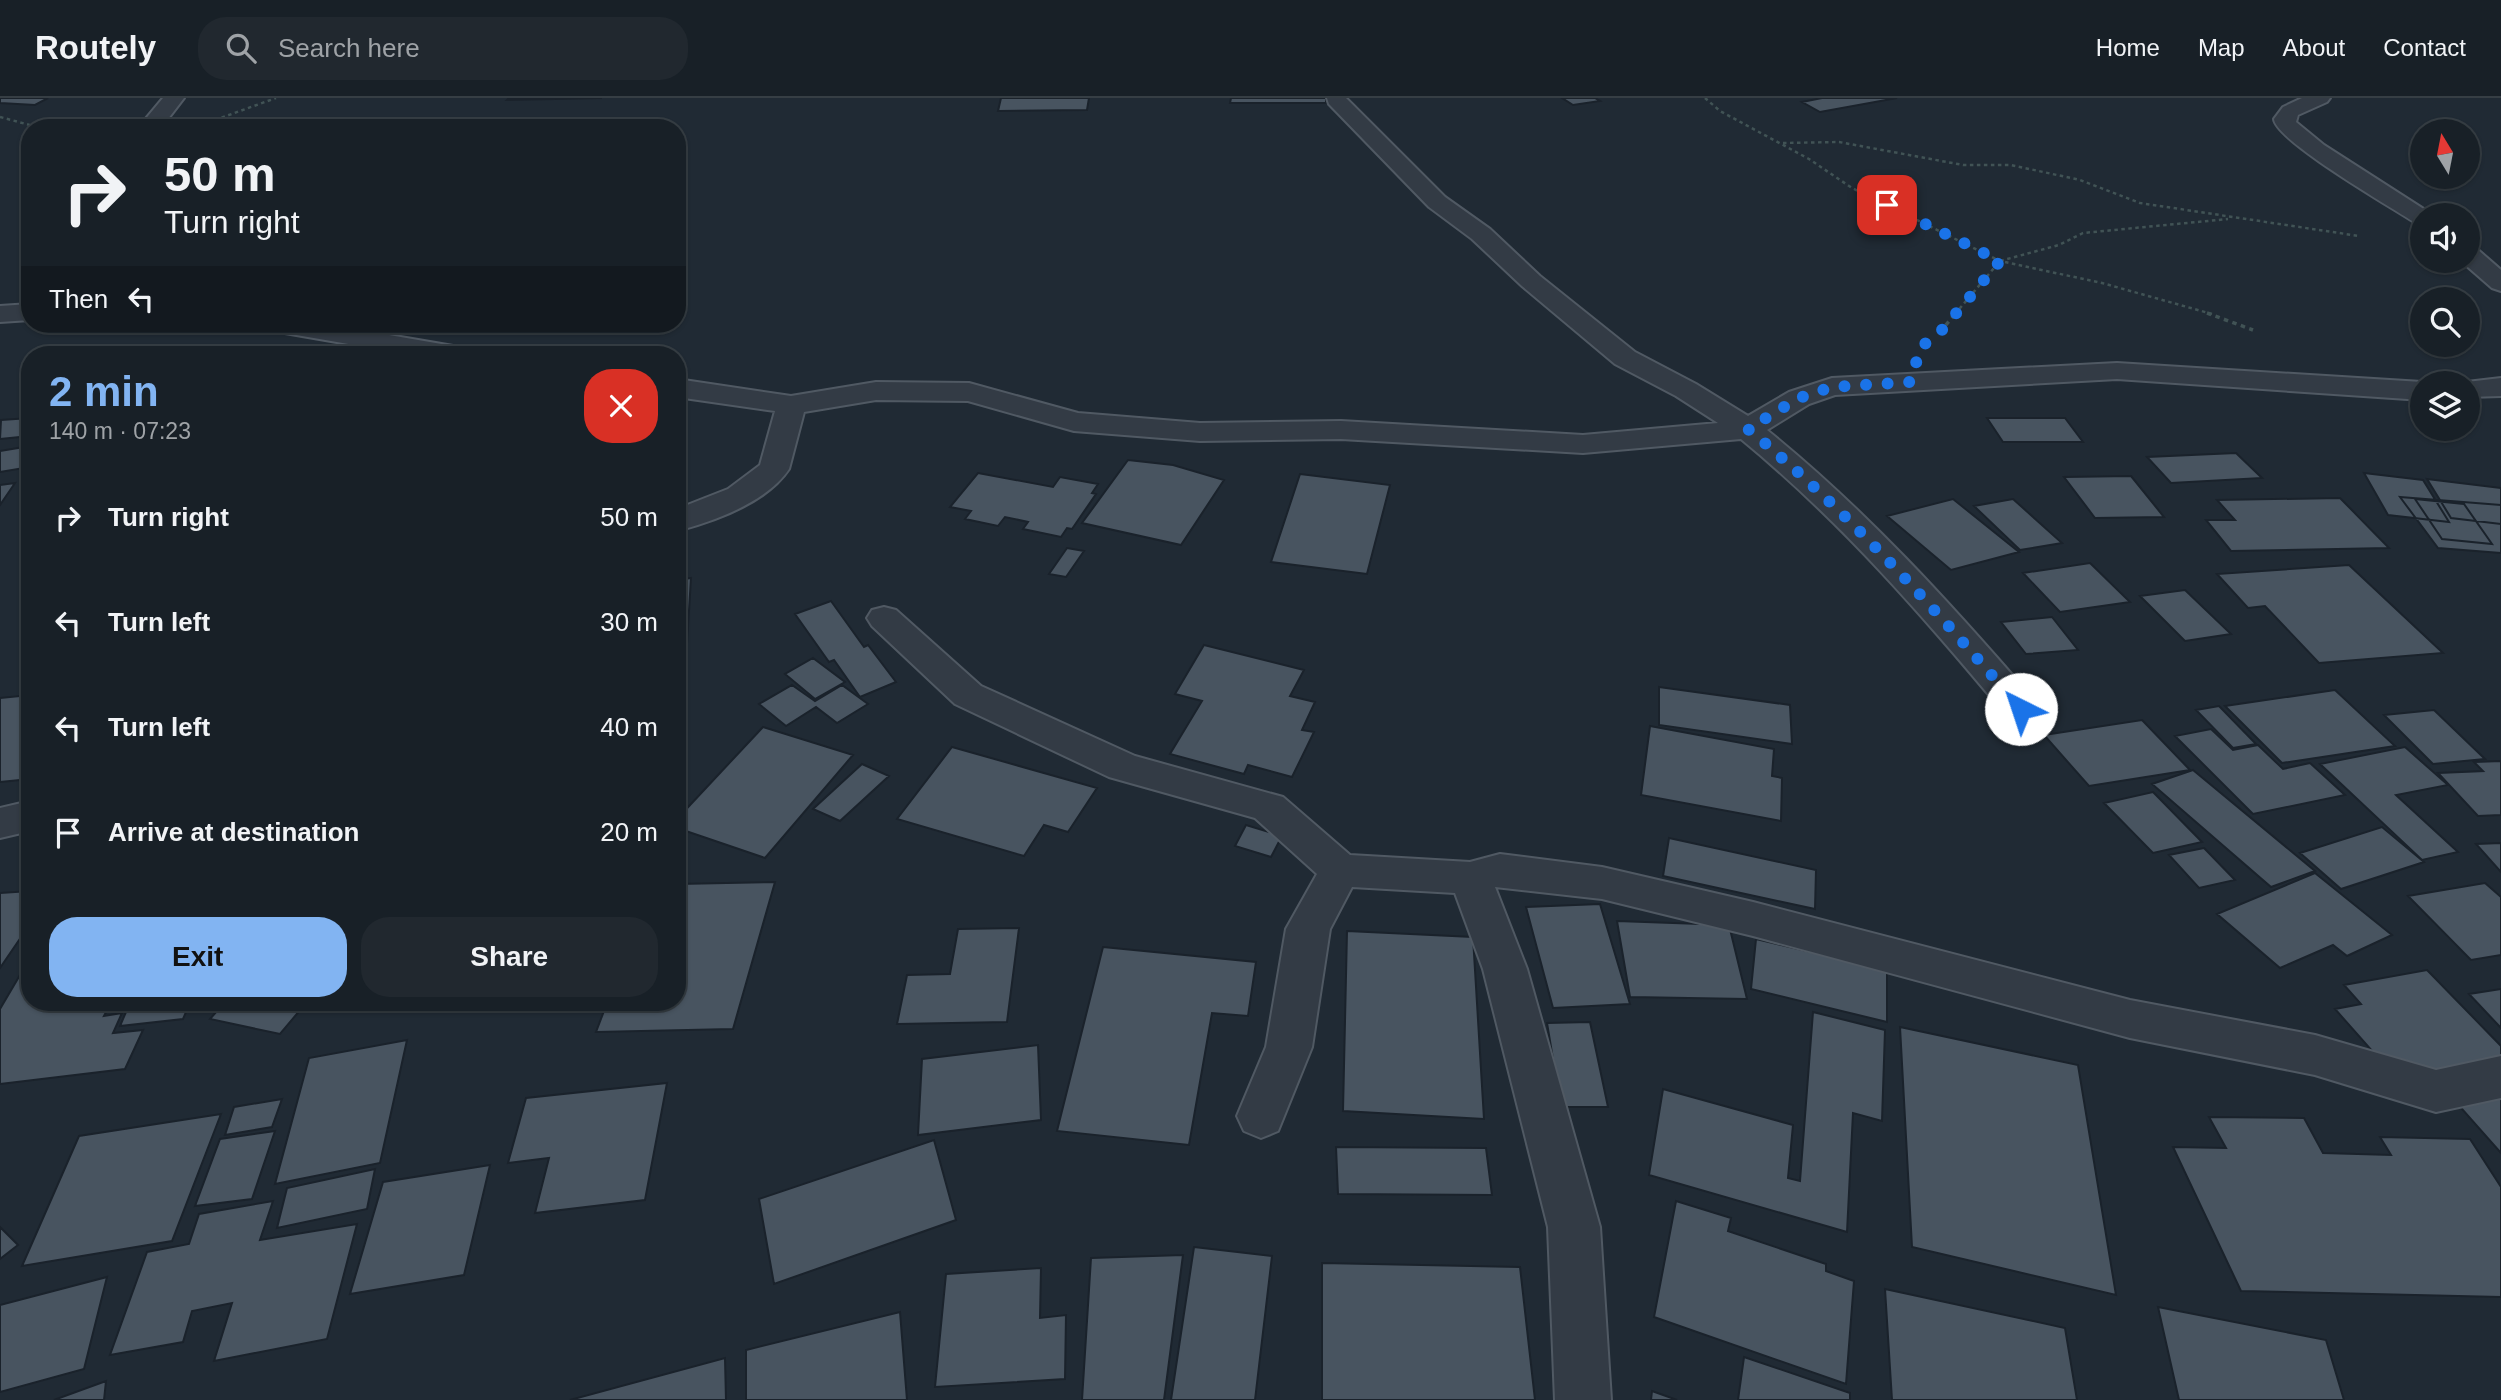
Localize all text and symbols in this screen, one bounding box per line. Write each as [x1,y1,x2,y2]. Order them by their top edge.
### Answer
search box [198,17,688,80]
text: Routely [35,29,156,66]
icon: search [222,29,260,67]
text: Search here [278,33,420,63]
text: Home [2096,34,2160,61]
text: Map [2198,34,2245,61]
text: About [2283,34,2345,61]
text: Contact [2383,34,2466,61]
north arrow [2410,119,2480,189]
map controls [2410,119,2480,441]
icon: right [49,147,140,238]
text: 50 m [164,147,276,201]
pin [1857,175,1917,235]
icon: arrive [1868,186,1906,224]
button: sound [2410,203,2480,273]
text: Turn right [164,204,300,240]
icon: left [122,280,160,318]
text: Then [49,284,108,314]
button: search [2410,287,2480,357]
text: 2 min [49,368,159,415]
button: close [584,369,658,443]
button: layers [2410,371,2480,441]
text: 140 m · 07:23 [49,418,191,444]
icon: right [49,499,87,537]
text: Turn right [108,502,229,532]
text: 50 m [600,502,658,532]
icon: left [49,604,87,642]
text: Turn left [108,607,210,637]
text: 30 m [600,607,658,637]
position arrow [1984,672,2058,746]
icon: left [49,709,87,747]
text: Turn left [108,712,210,742]
text: 40 m [600,712,658,742]
icon: arrive [49,814,87,852]
text: Arrive at destination [108,817,359,847]
text: 20 m [600,817,658,847]
button: Exit [49,917,347,997]
button: Share [361,917,658,997]

